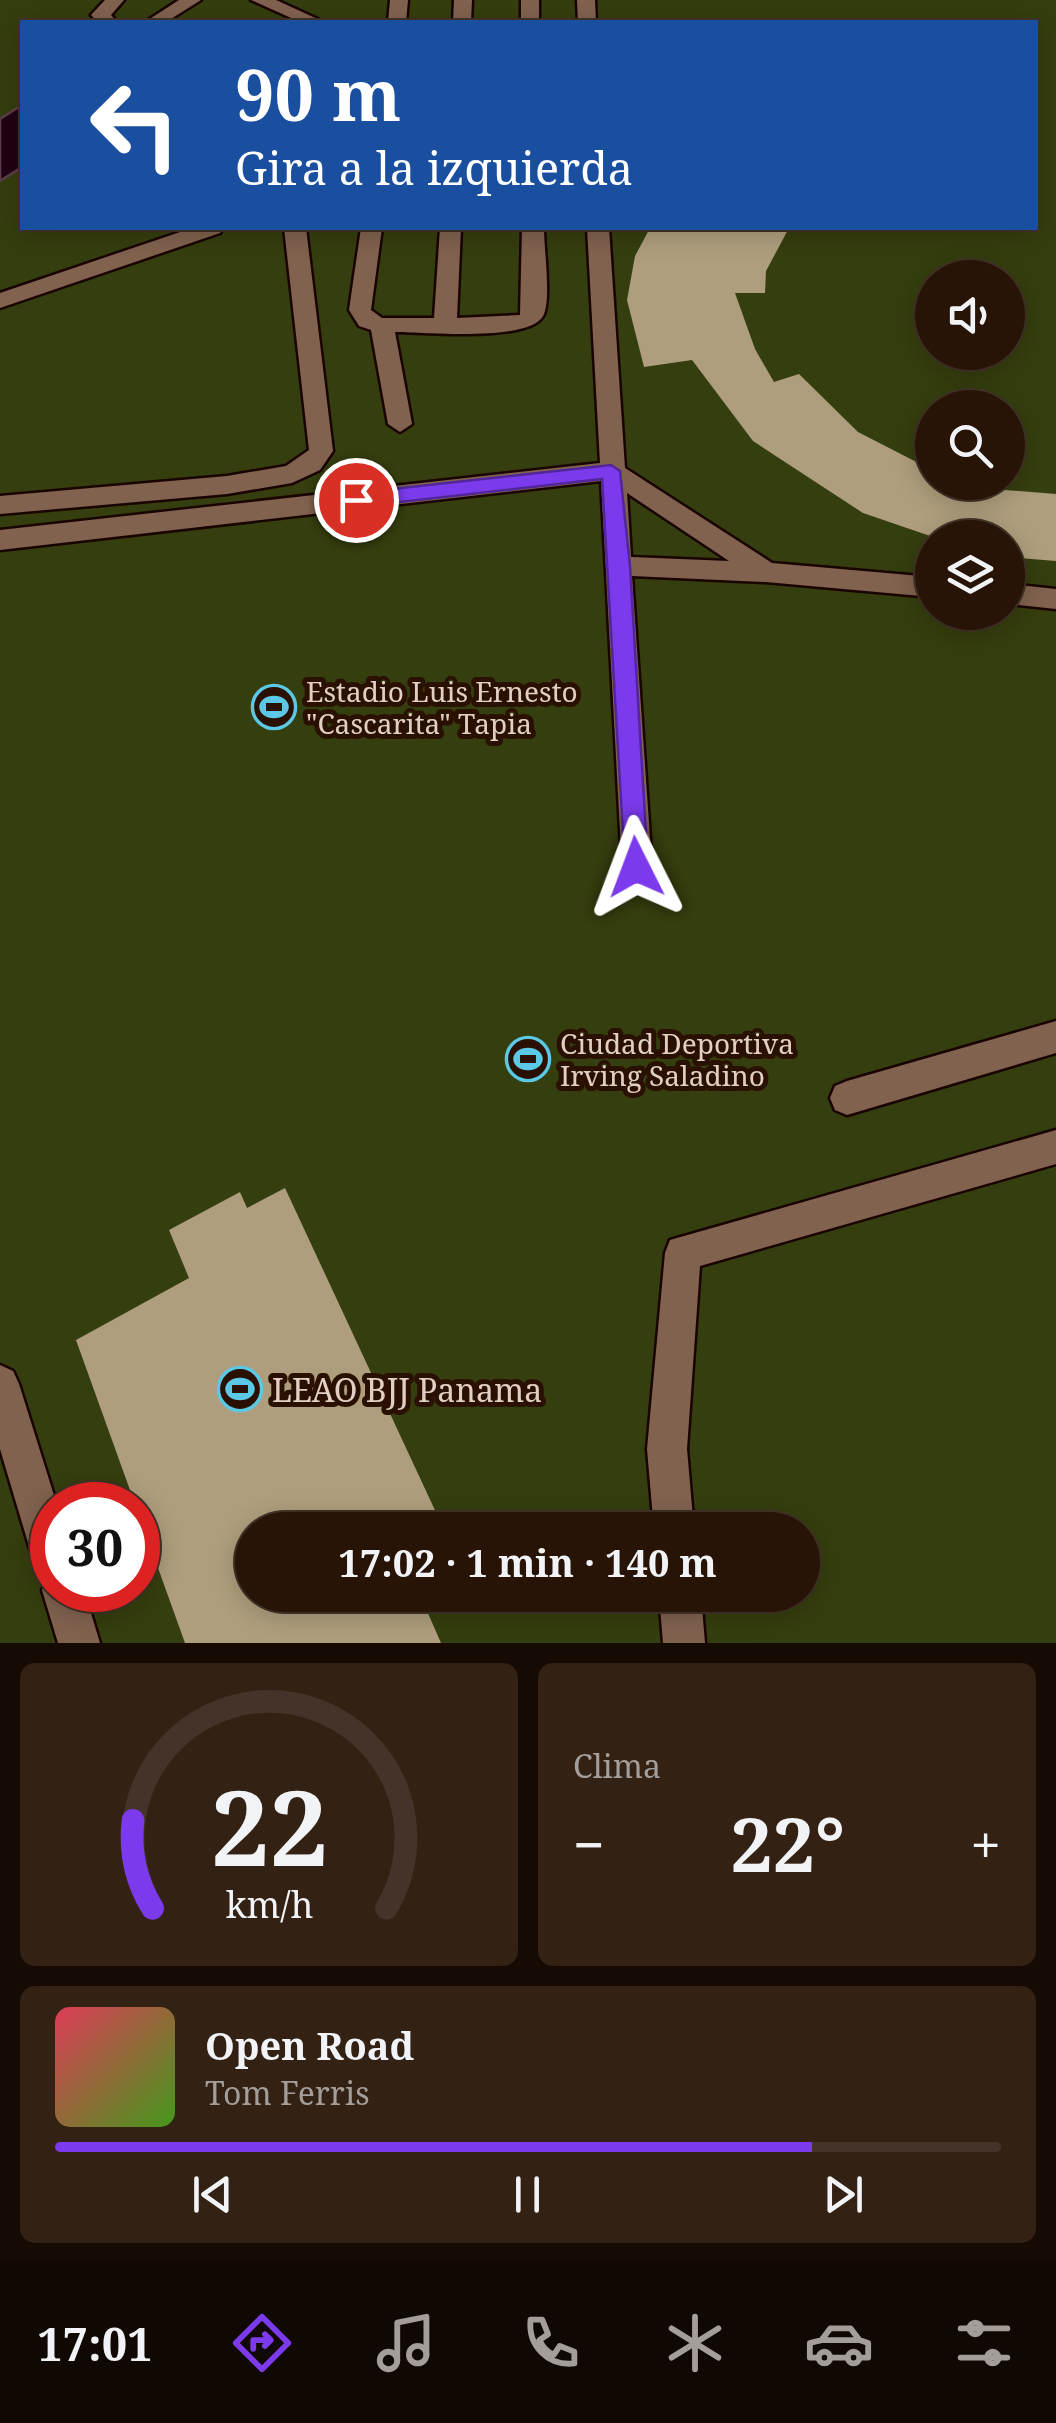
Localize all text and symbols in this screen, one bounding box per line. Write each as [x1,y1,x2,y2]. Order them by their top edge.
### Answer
text: 90 m [235,46,401,142]
icon: left [70,60,200,190]
text: Gira a la izquierda [235,137,633,198]
map controls [915,260,1025,630]
button: sound [915,260,1025,370]
button: search [915,390,1025,500]
pin [314,458,399,543]
icon: arrive [329,473,384,528]
button: layers [915,520,1025,630]
place label: Estadio Luis Ernesto "Cascarita" Tapia [306,672,578,742]
sports icon: Estadio Luis Ernesto "Cascarita" Tapia [251,684,297,730]
position arrow [584,815,688,919]
place label: Ciudad Deportiva Irving Saladino [560,1024,794,1094]
sports icon: Ciudad Deportiva Irving Saladino [505,1036,551,1082]
sports icon: LEAO BJJ Panama [217,1366,263,1412]
place label: LEAO BJJ Panama [272,1368,542,1411]
speed limit sign: 30 [30,1482,160,1612]
text: 17:02 · 1 min · 140 m [338,1536,717,1588]
text: Clima [573,1744,661,1787]
text: 22 [210,1755,328,1896]
text: 22° [730,1792,845,1894]
text: − [573,1806,605,1881]
text: + [970,1806,1001,1881]
text: km/h [225,1880,313,1928]
text: Open Road [205,2019,414,2071]
text: Tom Ferris [205,2071,370,2114]
icon: previous [185,2167,240,2222]
icon: pause [500,2167,555,2222]
icon: next [816,2167,871,2222]
icon: directions [227,2308,297,2378]
icon: music [371,2308,441,2378]
icon: phone [516,2308,586,2378]
icon: climate [660,2308,730,2378]
icon: car [804,2308,874,2378]
icon: filters [949,2308,1019,2378]
text: 17:01 [37,2313,153,2374]

